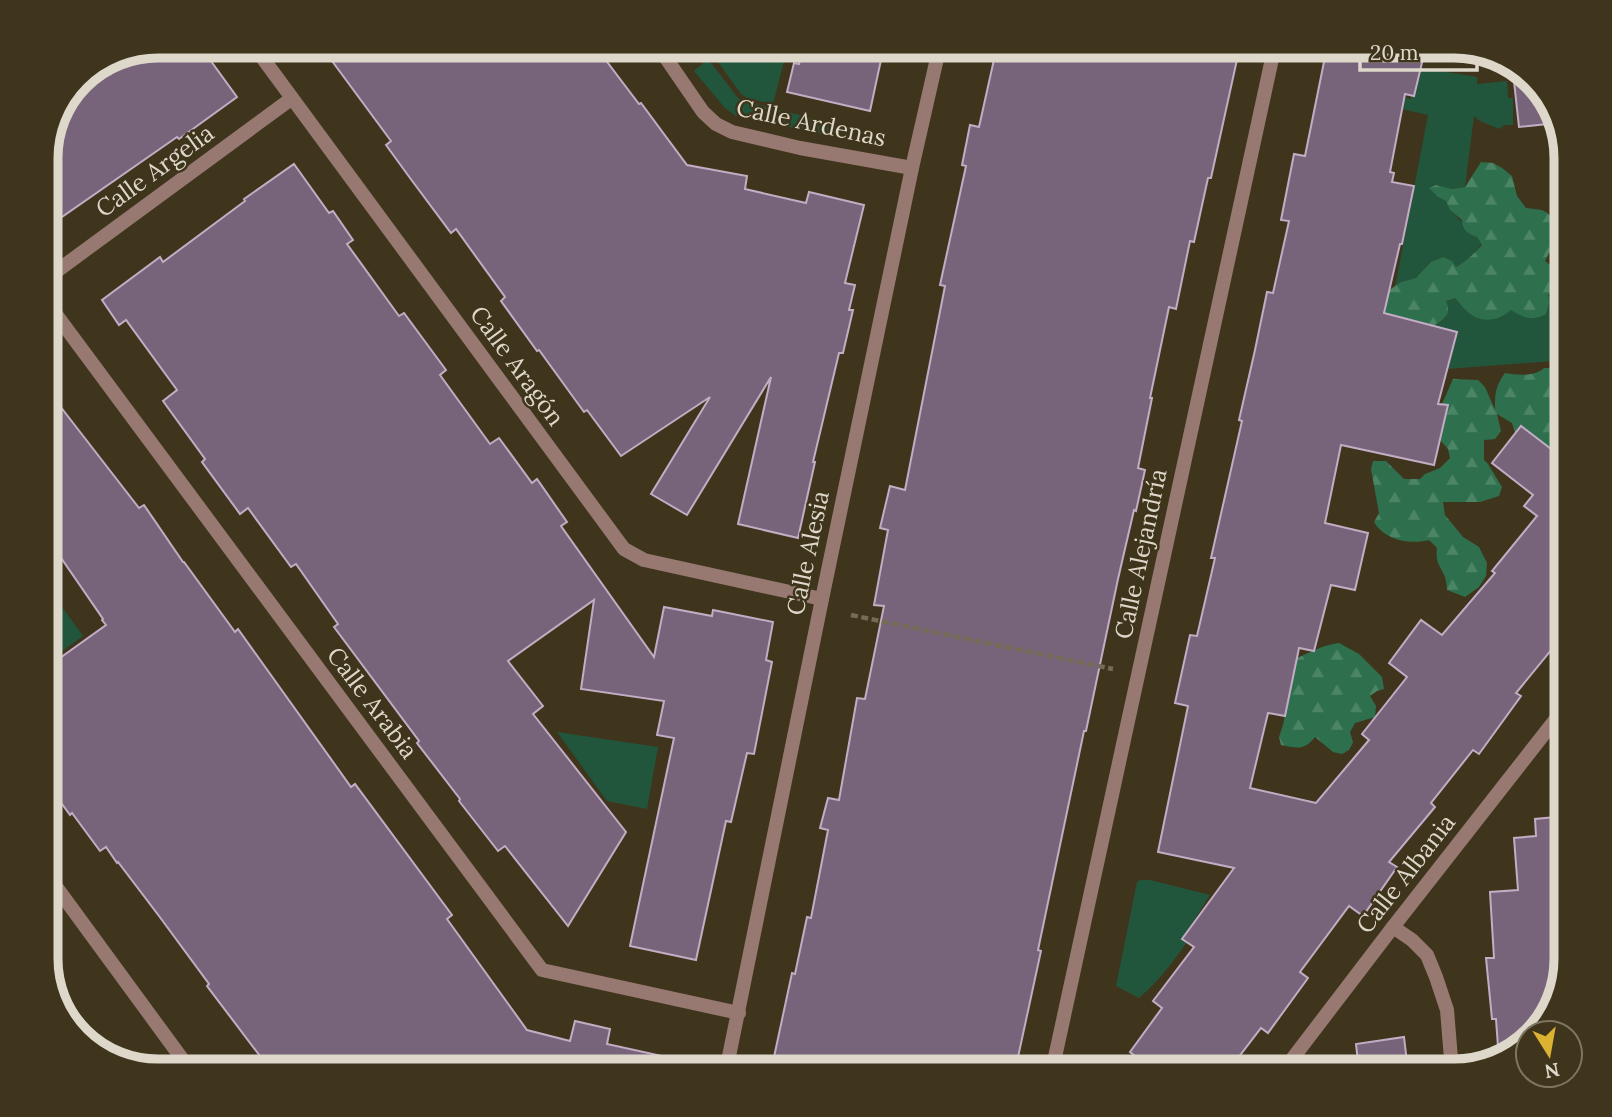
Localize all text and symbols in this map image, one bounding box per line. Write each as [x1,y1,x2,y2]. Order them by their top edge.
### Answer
scale bar [1360,28,1477,72]
text: 20 m [1370,39,1419,66]
street label: Calle Ardenas [733,92,889,153]
street label: Calle Argelia [90,117,220,224]
street label: Calle Aragón [463,300,571,432]
street label: Calle Alejandría [1107,466,1174,642]
street label: Calle Alesia [779,488,836,618]
street label: Calle Arabia [320,641,425,765]
street label: Calle Albania [1349,808,1462,940]
north arrow [1514,1019,1584,1089]
text: N [1542,1058,1562,1084]

